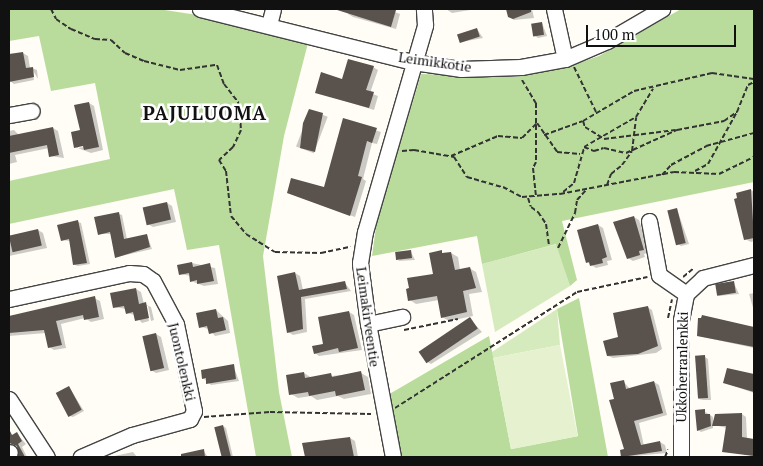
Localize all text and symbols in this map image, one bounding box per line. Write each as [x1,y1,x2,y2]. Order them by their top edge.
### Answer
scale bar [588,15,738,47]
text: 100 m [594,24,635,44]
street label: Leimikkotie [397,49,473,75]
district label: PAJULUOMA [142,102,268,124]
street label: Leimakirveentie [353,266,383,368]
street label: Ukkoherranlenkki [673,311,691,423]
street label: Juontolenkki [165,321,199,403]

